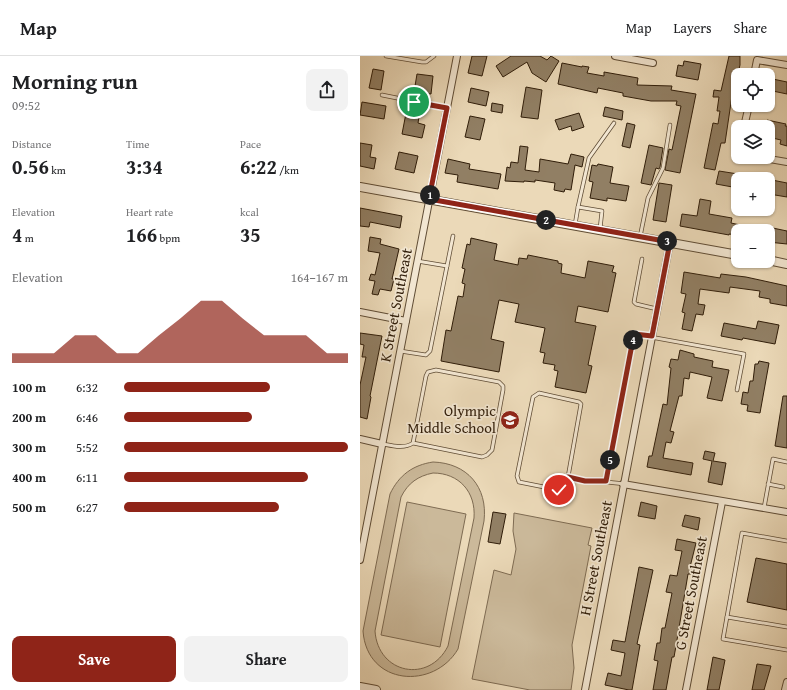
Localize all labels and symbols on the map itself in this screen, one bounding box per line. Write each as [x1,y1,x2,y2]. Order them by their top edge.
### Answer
pin [397,85,431,119]
pin: 1 [420,185,440,205]
pin: 2 [536,210,556,230]
pin: 3 [657,231,677,251]
street label: K Street Southeast [374,245,417,364]
pin: 4 [623,330,643,350]
place label: Olympic Middle School [407,400,496,438]
school or university icon: Olympic Middle School [499,409,521,431]
pin: 5 [600,450,620,470]
pin [542,473,576,507]
street label: H Street Southeast [574,498,617,617]
street label: G Street Southeast [669,533,712,652]

